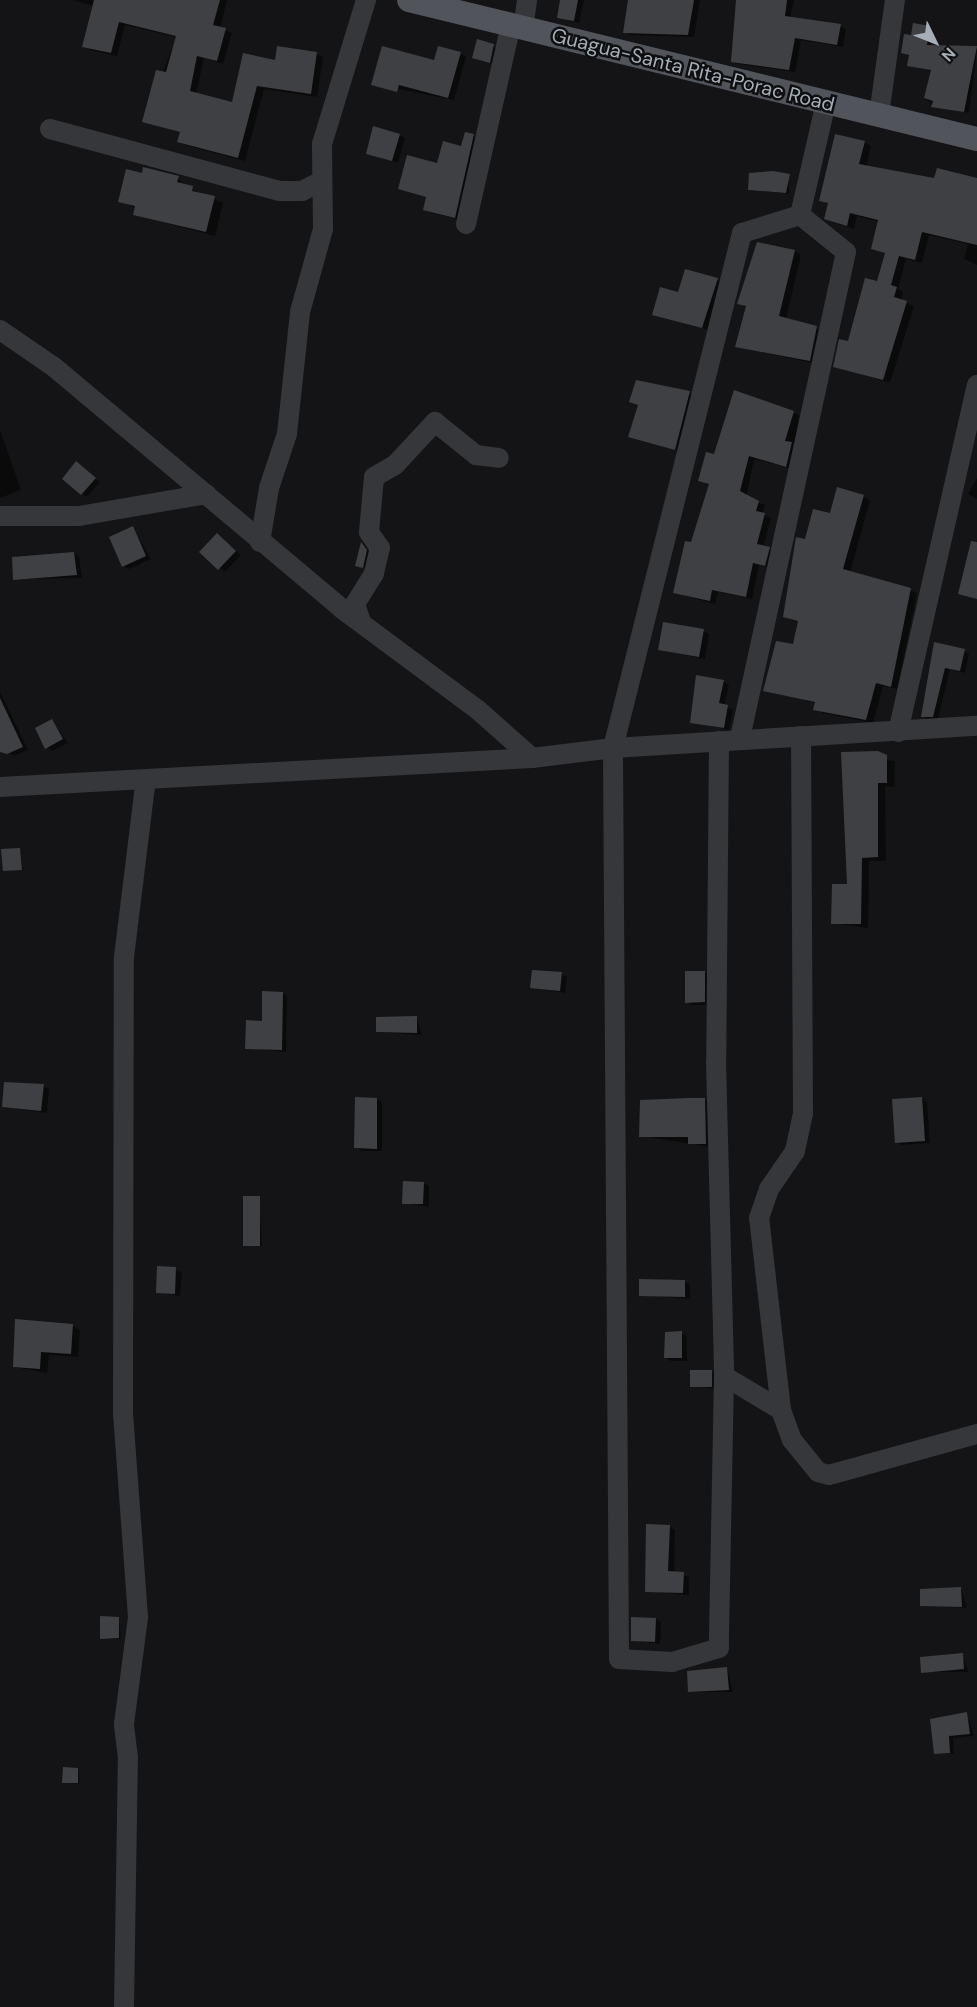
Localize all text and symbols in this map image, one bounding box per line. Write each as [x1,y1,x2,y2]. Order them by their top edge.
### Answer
north arrow [905,12,965,72]
street label: Guagua-Santa Rita-Porac Road [549,23,837,117]
text: N [937,43,960,66]

